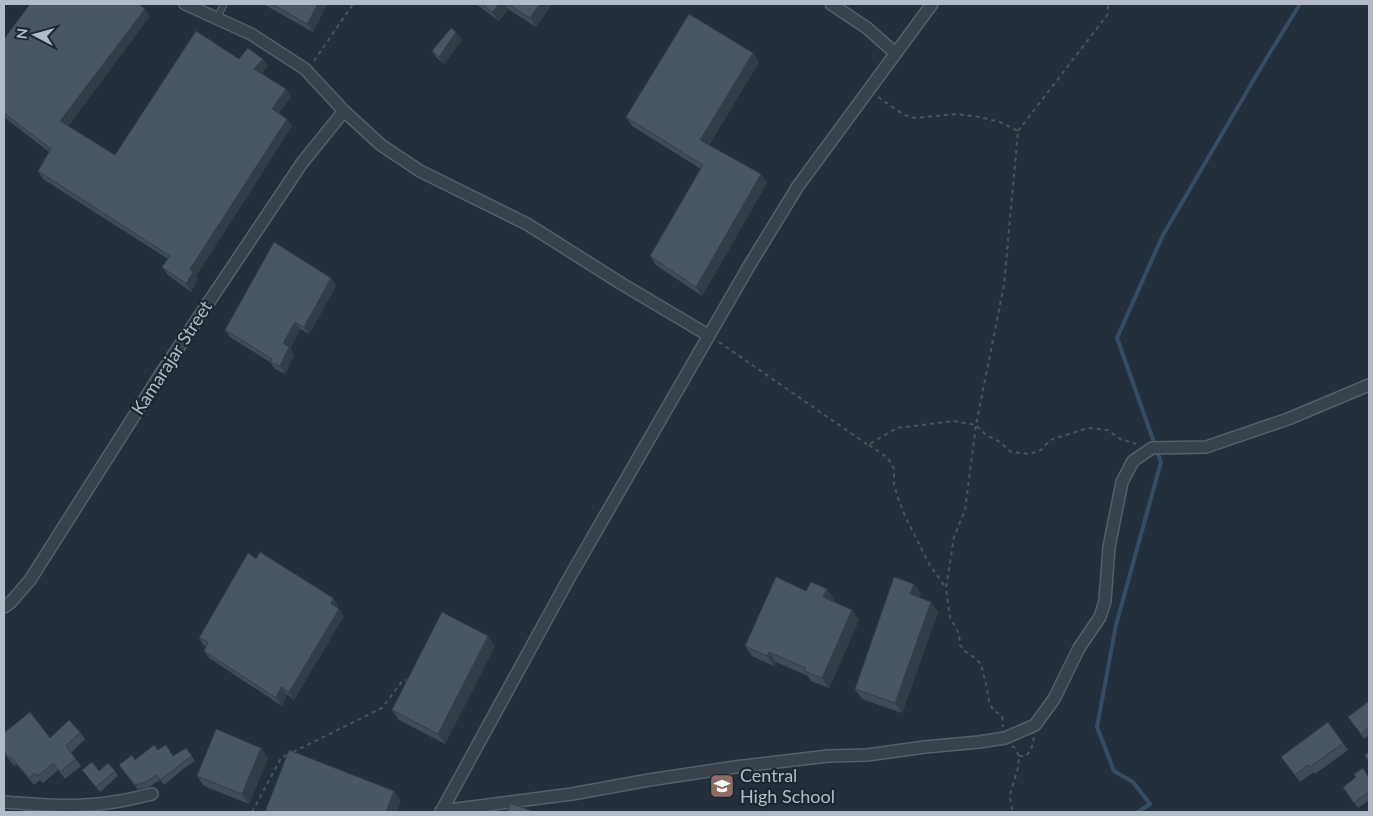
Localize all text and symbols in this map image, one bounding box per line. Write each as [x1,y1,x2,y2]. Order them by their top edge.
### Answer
north arrow [10,10,60,60]
text: N [13,27,31,40]
street label: Kamarajar Street [126,296,216,419]
place label: Central High School [740,764,835,807]
school or university icon: Central High School [709,773,735,799]

